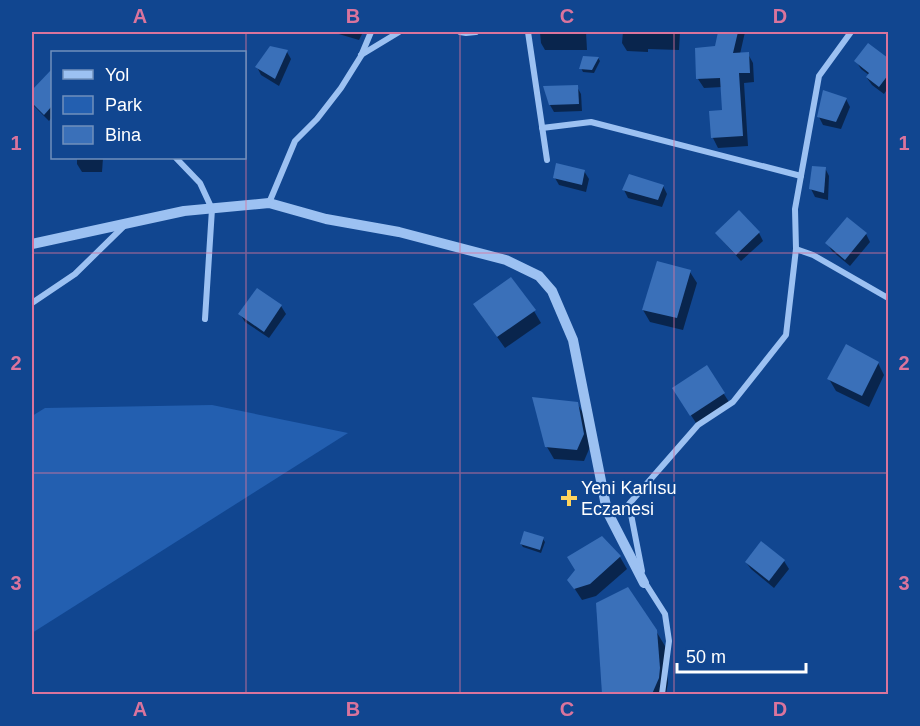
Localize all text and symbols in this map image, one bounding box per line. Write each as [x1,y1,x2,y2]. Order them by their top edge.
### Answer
text: A [133,5,147,27]
text: B [346,5,360,27]
text: C [560,5,574,27]
text: D [773,5,787,27]
legend [51,51,246,159]
text: Yol [105,65,129,85]
text: Park [105,95,143,115]
text: Bina [105,125,142,145]
text: 1 [10,132,22,154]
text: 1 [898,132,910,154]
text: 2 [10,352,22,374]
text: 2 [898,352,910,374]
place label: Yeni Karlısu Eczanesi [581,478,676,519]
marker: Yeni Karlısu Eczanesi [562,491,576,505]
text: 3 [10,572,22,594]
text: 3 [898,572,910,594]
scale bar [677,636,806,674]
text: 50 m [686,647,726,667]
text: A [133,698,147,720]
text: B [346,698,360,720]
text: C [560,698,574,720]
text: D [773,698,787,720]

